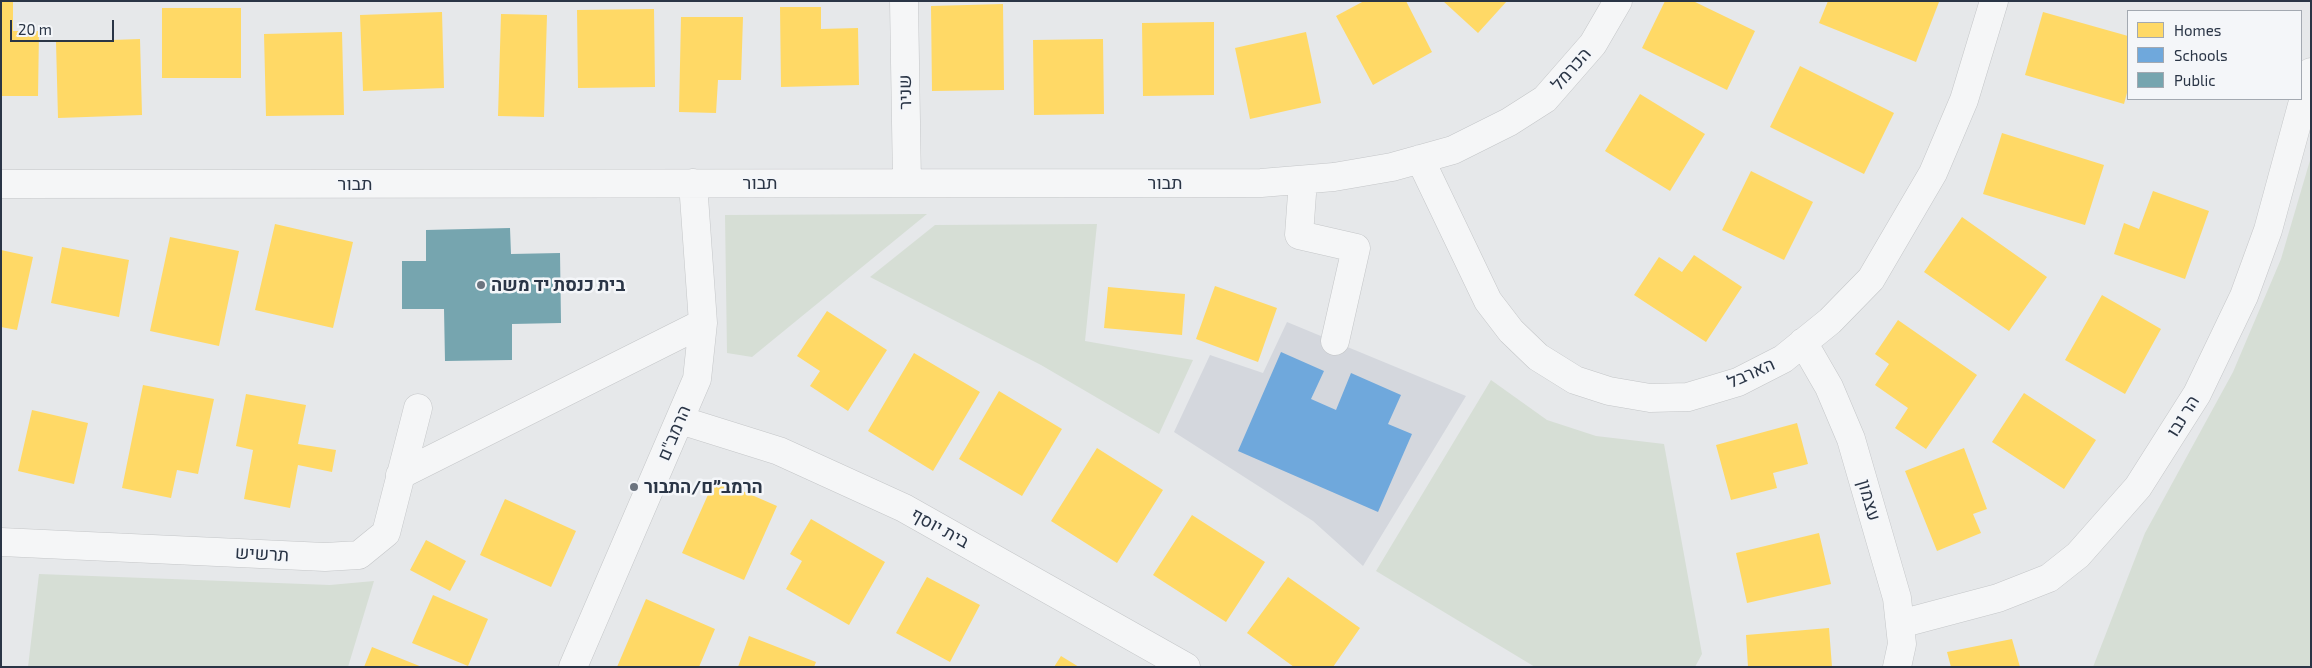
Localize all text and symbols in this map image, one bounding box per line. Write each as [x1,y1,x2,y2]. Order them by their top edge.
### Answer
scale bar [12,10,116,42]
legend [2127,10,2302,100]
text: 20 m [18,20,52,38]
text: Homes [2174,21,2221,39]
street label: הכרמל [1547,43,1595,95]
text: Schools [2174,46,2228,64]
text: Public [2174,71,2215,89]
street label: שניר [894,74,916,110]
street label: תבור [743,172,777,194]
street label: תבור [1148,172,1182,194]
street label: תבור [338,173,372,195]
place label: בית כנסת יד משה [491,274,625,296]
marker: בית כנסת יד משה [475,279,487,291]
street label: הארבל [1724,353,1778,393]
street label: הר נבו [2162,391,2204,441]
street label: הרמב"ם [653,402,695,464]
place label: הרמב״ם/התבור [644,476,763,498]
street label: עצמון [1853,477,1885,523]
marker: הרמב״ם/התבור [628,481,640,493]
street label: בית יוסף [907,503,973,553]
street label: תרשיש [234,542,290,566]

